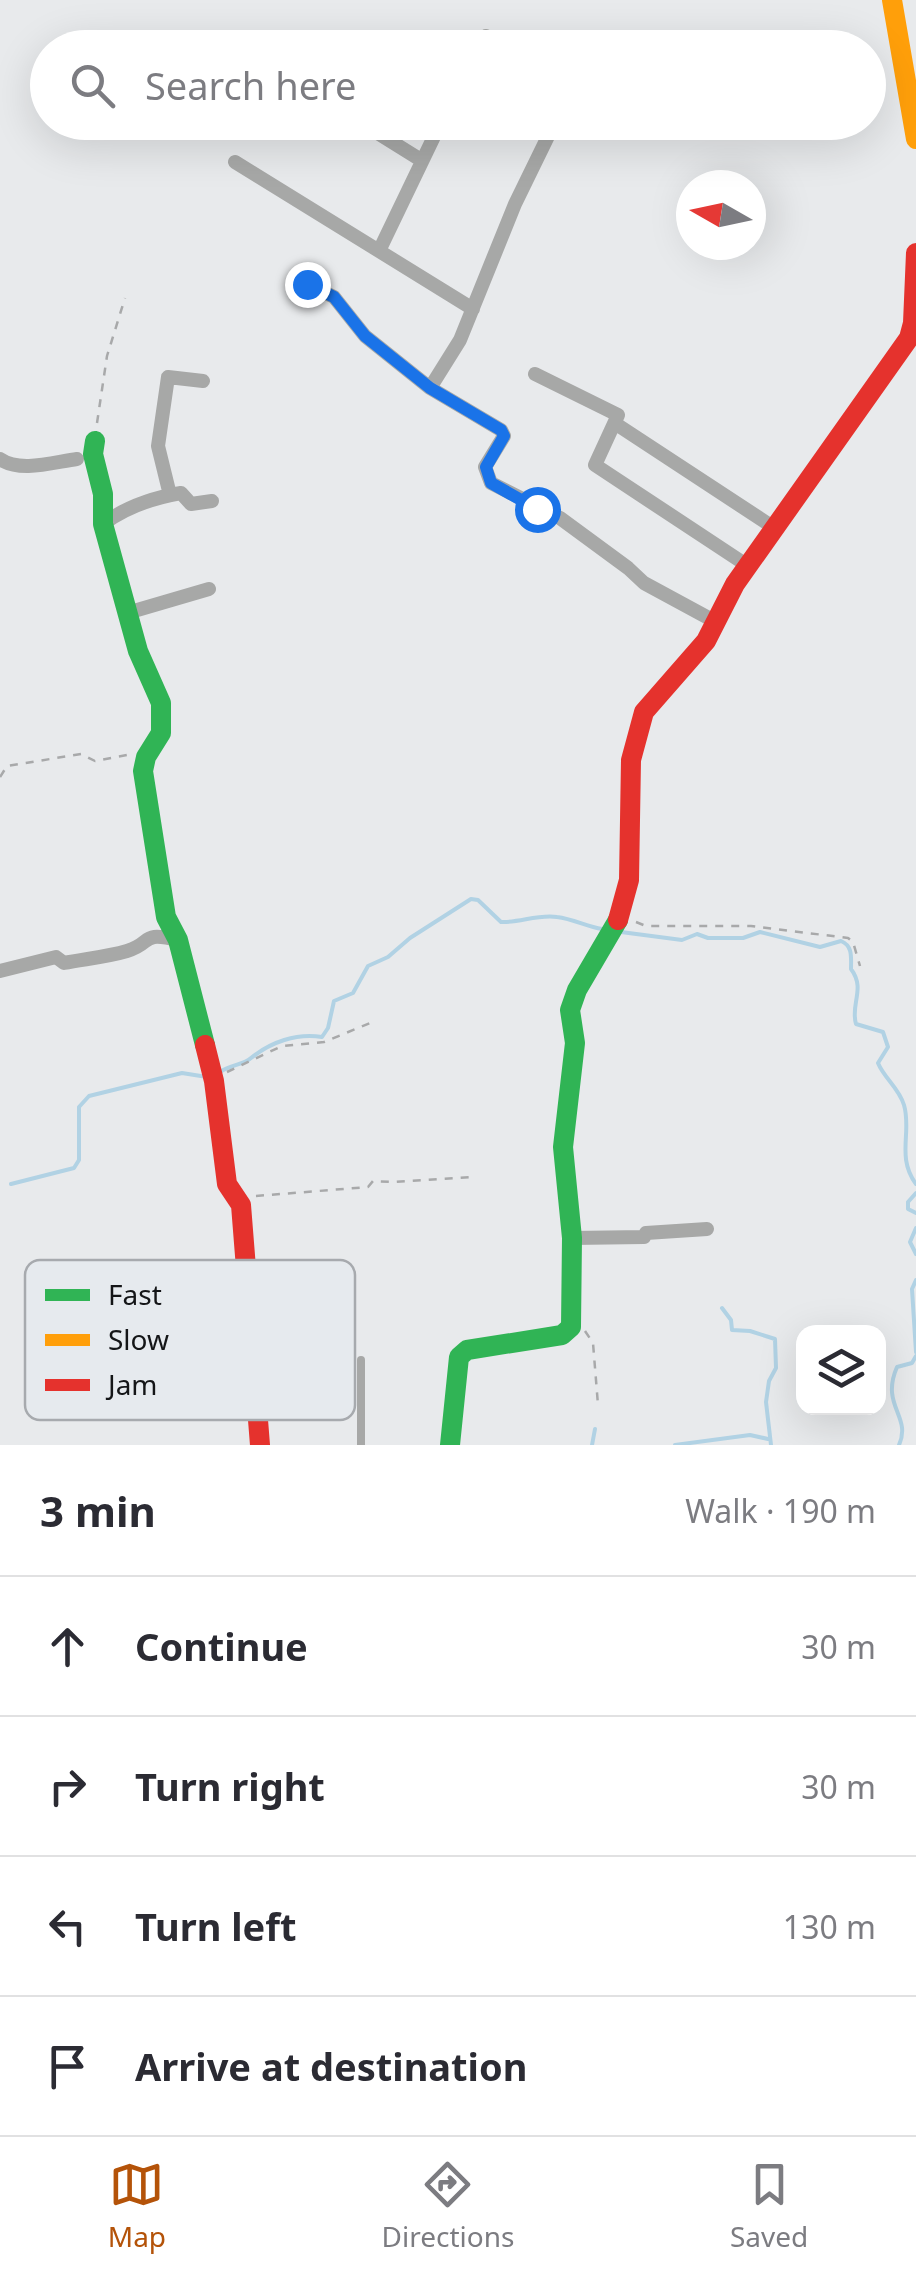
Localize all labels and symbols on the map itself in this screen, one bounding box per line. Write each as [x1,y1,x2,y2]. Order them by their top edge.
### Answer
north arrow [676,170,766,260]
route end [285,262,331,308]
route start [515,487,561,533]
legend [25,1260,355,1420]
text: Fast [108,1275,162,1313]
text: Slow [108,1320,169,1358]
text: Jam [105,1365,158,1403]

